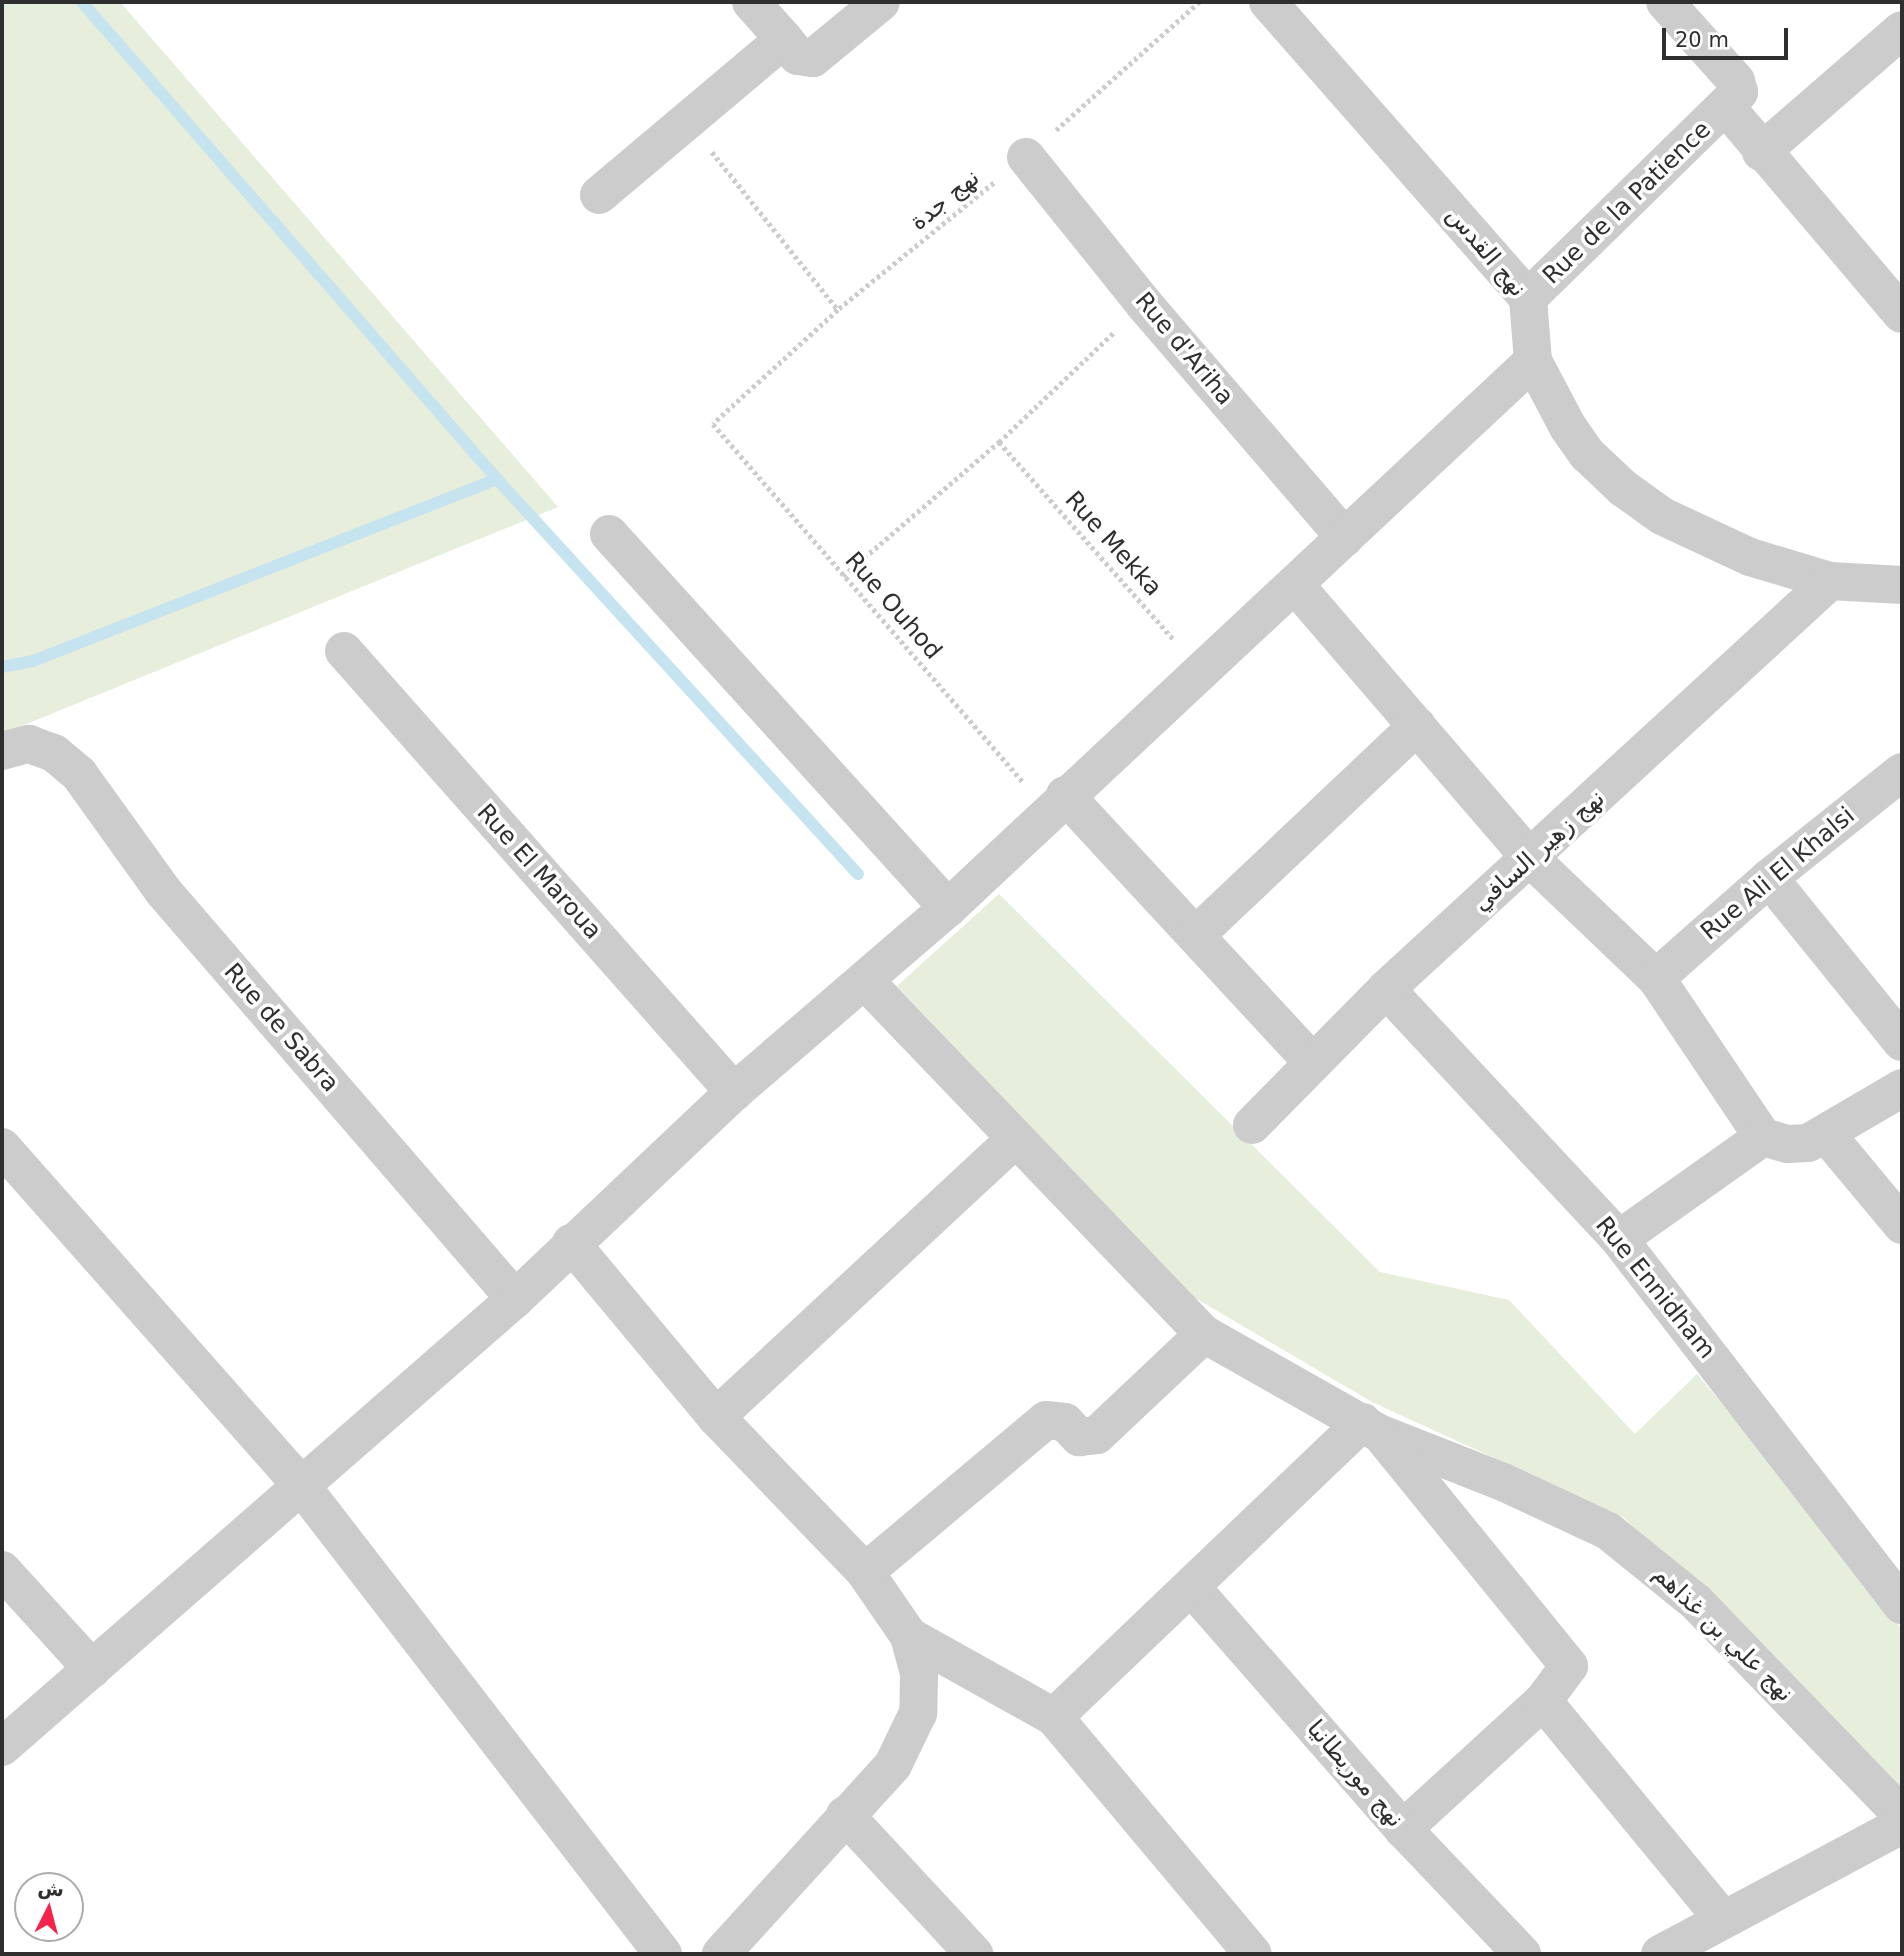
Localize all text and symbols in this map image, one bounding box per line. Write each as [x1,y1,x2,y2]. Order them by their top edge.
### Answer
scale bar [1666,14,1792,58]
text: 20 m [1675,28,1729,52]
street label: Rue de la Patience [1537,116,1717,290]
street label: نهج جدة [905,163,985,237]
street label: نهج القدس [1440,201,1532,303]
street label: Rue d'Ariha [1129,287,1239,411]
street label: Rue Mekka [1059,486,1167,602]
street label: Rue Ouhod [839,547,947,665]
street label: نهج زهير السافي [1467,784,1611,918]
street label: Rue El Maroua [471,798,607,946]
street label: Rue Ali El Khalsi [1695,801,1861,947]
street label: Rue de Sabra [217,958,345,1098]
street label: Rue Ennidham [1589,1211,1721,1365]
street label: نهج علي بن غذاهم [1647,1560,1799,1708]
street label: نهج موريطانيا [1301,1715,1409,1833]
north arrow [14,1872,84,1942]
text: ش [37,1876,65,1900]

